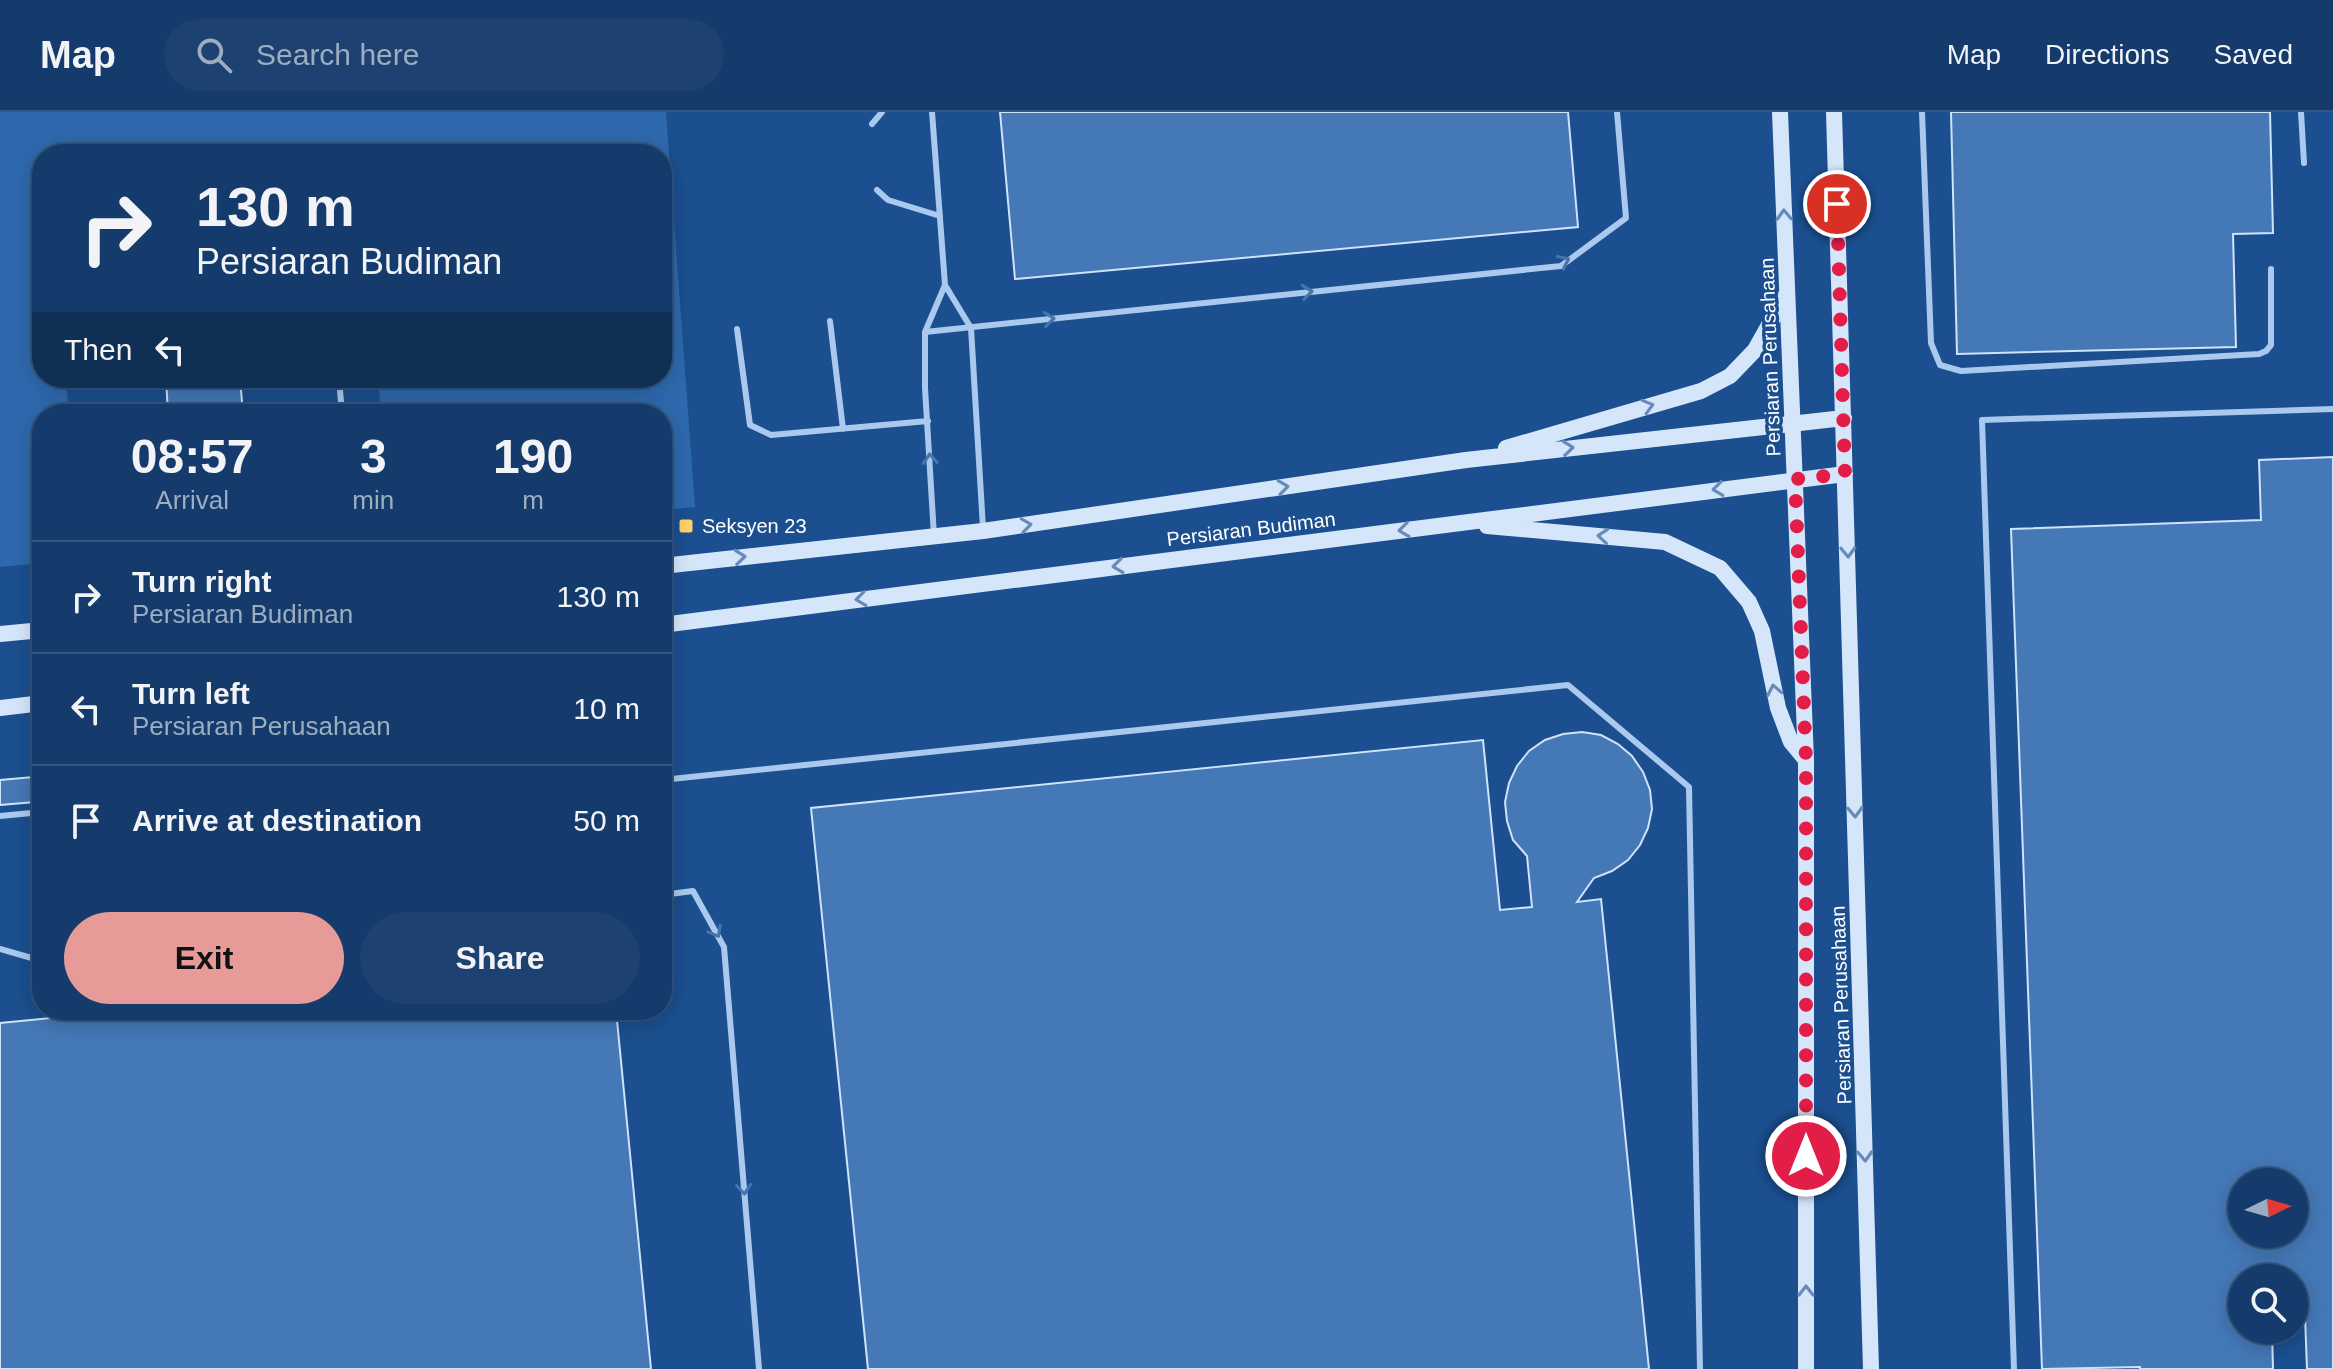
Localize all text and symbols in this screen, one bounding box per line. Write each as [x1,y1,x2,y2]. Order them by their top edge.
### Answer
search box [164,19,724,91]
icon: search [192,33,236,77]
text: Map [40,34,116,76]
text: Search here [256,38,419,71]
text: Map [1947,39,2001,70]
text: Directions [2045,39,2170,70]
text: Saved [2214,39,2293,70]
pin [1803,170,1871,238]
text: 130 m [196,175,355,238]
icon: right [64,176,168,280]
icon: arrive [1815,182,1859,226]
one-way arrow [1775,208,1792,221]
text: Persiaran Budiman [196,241,502,282]
one-way arrow [1556,255,1570,271]
street label: Persiaran Perusahaan [1756,257,1784,457]
one-way arrow [1301,284,1314,301]
one-way arrow [1043,311,1056,328]
icon: left [148,328,192,372]
text: Then [64,333,132,366]
one-way arrow [1641,399,1655,415]
text: 08:57 [131,430,254,483]
text: 3 [360,430,387,483]
text: 190 [493,430,573,483]
one-way arrow [1562,440,1575,457]
one-way arrow [922,452,939,465]
one-way arrow [1276,479,1290,496]
one-way arrow [1711,481,1724,498]
text: Arrival [155,485,229,515]
text: min [352,485,394,515]
text: m [522,485,544,515]
street label: Persiaran Budiman [1165,508,1337,550]
place label: Seksyen 23 [702,515,807,537]
marker: Seksyen 23 [677,517,695,535]
one-way arrow [1019,517,1033,534]
one-way arrow [1397,521,1410,538]
one-way arrow [1596,528,1609,545]
one-way arrow [1839,546,1856,559]
one-way arrow [733,549,746,566]
one-way arrow [1112,557,1125,574]
text: Turn right [132,565,271,598]
icon: right [64,575,108,619]
text: 130 m [557,580,640,613]
one-way arrow [854,590,867,607]
text: Persiaran Budiman [132,599,353,629]
text: Turn left [132,677,250,710]
one-way arrow [1767,683,1784,697]
icon: left [64,687,108,731]
text: 10 m [573,692,640,725]
text: Persiaran Perusahaan [132,711,391,741]
icon: arrive [64,799,108,843]
text: Arrive at destination [132,804,422,837]
text: 50 m [573,804,640,837]
one-way arrow [1847,806,1864,819]
street label: Persiaran Perusahaan [1827,905,1855,1105]
button: Exit [64,912,344,1004]
button: Share [360,912,640,1004]
one-way arrow [706,924,721,938]
position arrow [1764,1114,1848,1198]
one-way arrow [1856,1150,1874,1163]
north arrow [2228,1168,2308,1248]
map controls [2228,1168,2308,1344]
one-way arrow [735,1183,752,1196]
button: search [2228,1264,2308,1344]
one-way arrow [1797,1284,1815,1297]

